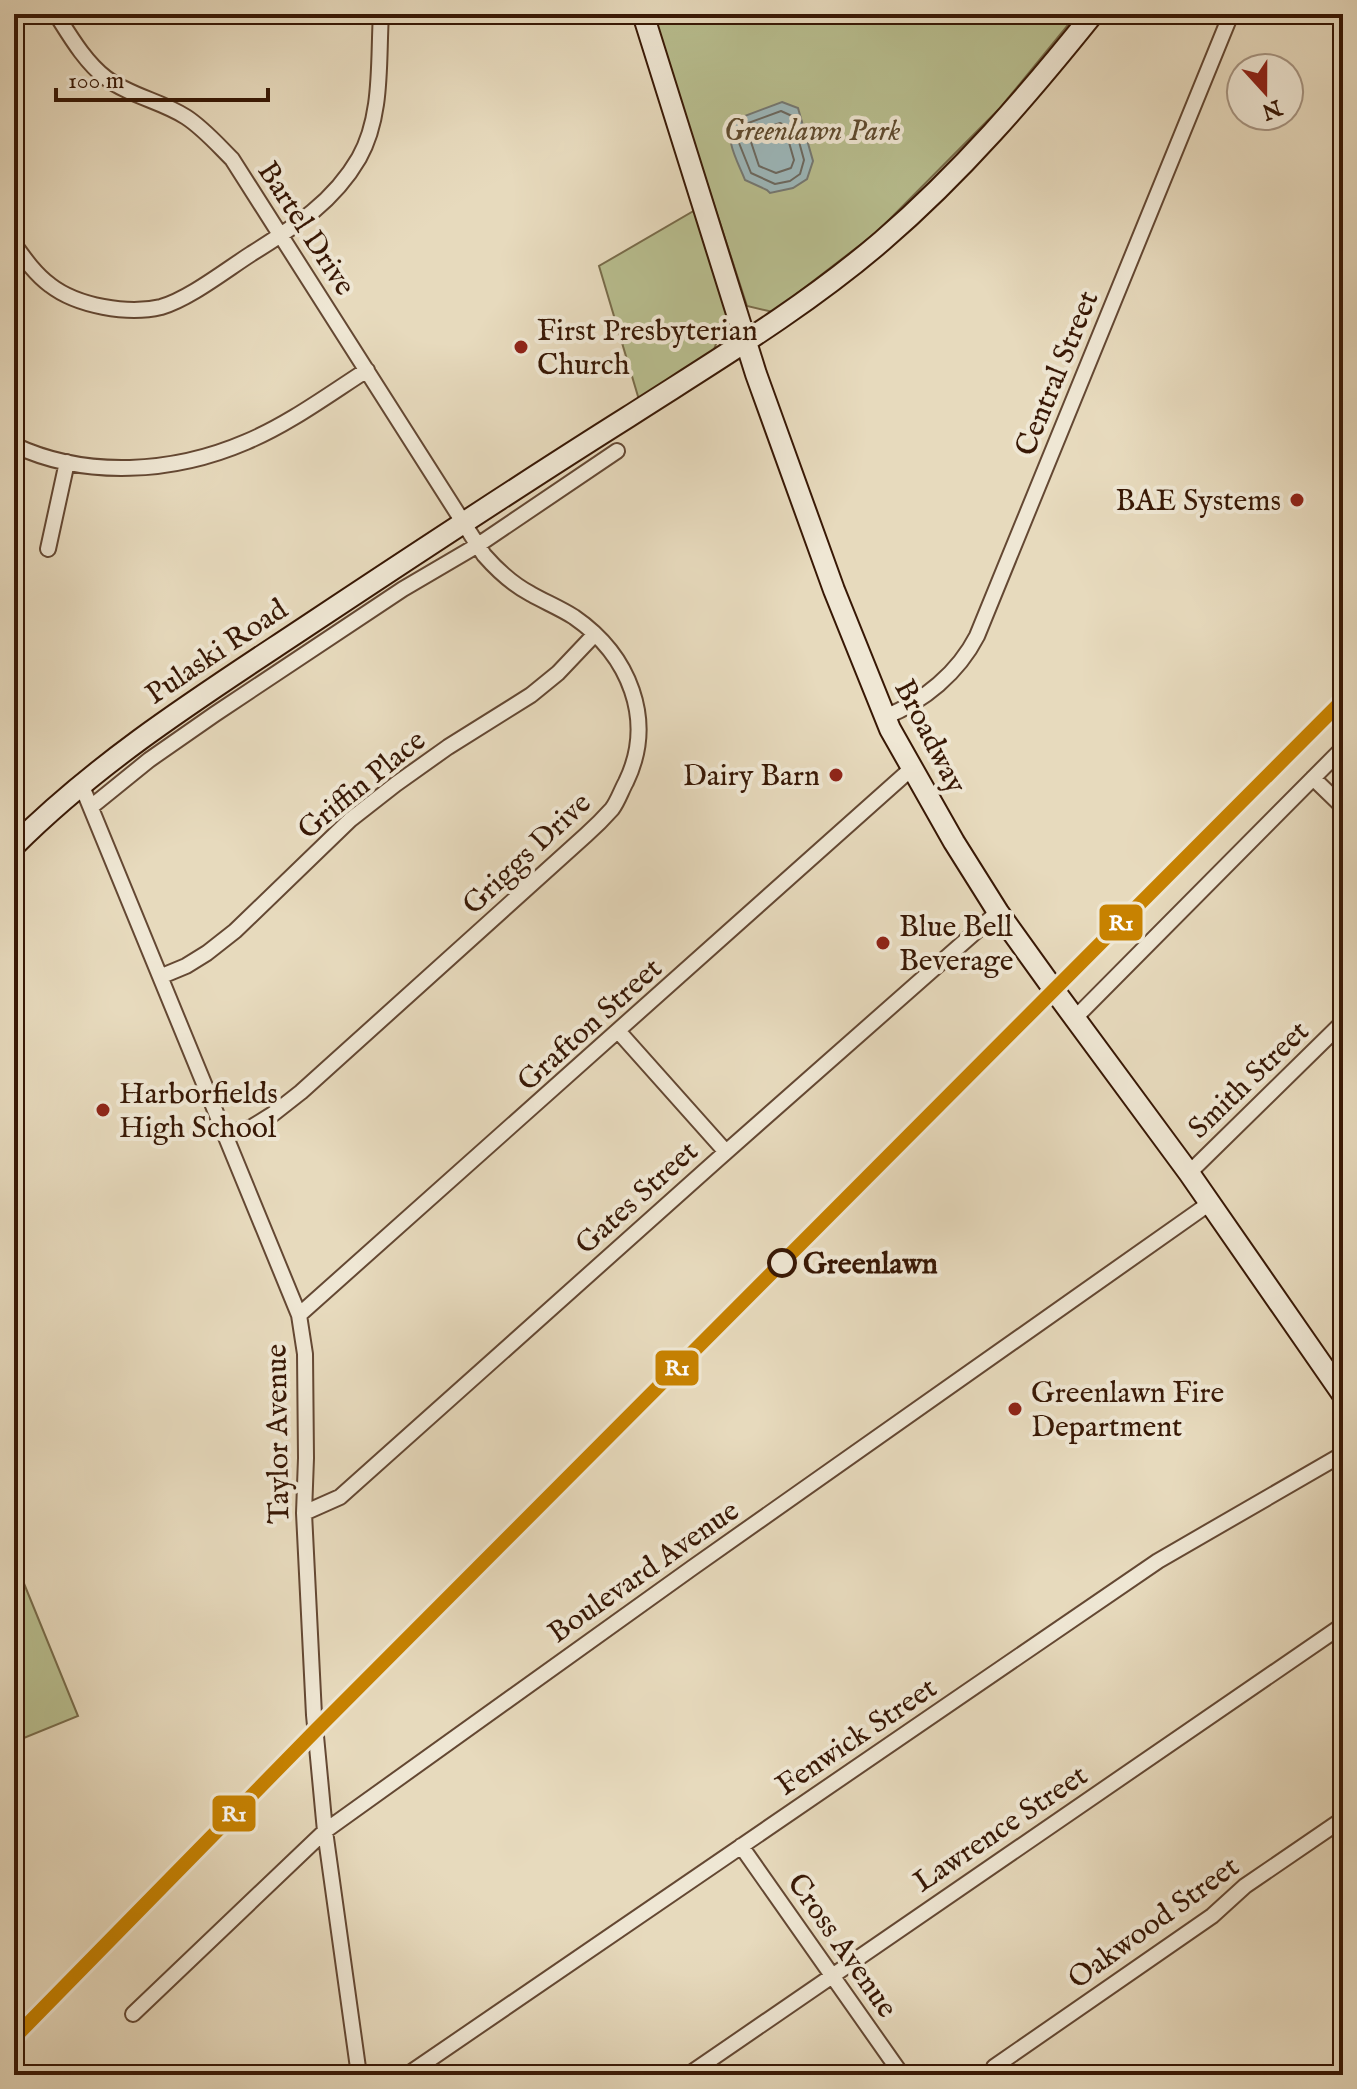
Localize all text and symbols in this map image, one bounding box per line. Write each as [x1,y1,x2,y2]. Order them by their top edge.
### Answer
scale bar [56,52,268,102]
north arrow [1225,52,1305,132]
text: 100 m [68,66,124,97]
text: N [1258,92,1286,125]
park label: Greenlawn Park [723,113,901,151]
street label: Bartel Drive [248,155,363,303]
street label: Central Street [1008,286,1108,462]
place label: First Presbyterian Church [537,313,758,385]
marker: First Presbyterian Church [512,338,530,356]
place label: BAE Systems [1115,483,1281,521]
marker: BAE Systems [1288,491,1306,509]
street label: Pulaski Road [139,591,296,714]
street label: Broadway [884,674,974,800]
street label: Griffin Place [290,722,434,849]
place label: Dairy Barn [683,758,820,796]
marker: Dairy Barn [827,766,845,784]
street label: Griggs Drive [455,785,600,924]
line badge: R1 [1098,903,1144,942]
place label: Blue Bell Beverage [899,909,1014,981]
text: R1 [1109,910,1133,938]
marker: Blue Bell Beverage [874,934,892,952]
street label: Grafton Street [510,950,671,1101]
street label: Smith Street [1181,1013,1318,1148]
place label: Harborfields High School [119,1076,278,1148]
marker: Harborfields High School [94,1101,112,1119]
street label: Gates Street [568,1133,707,1264]
place label: Greenlawn [803,1246,938,1284]
marker: Greenlawn [768,1249,796,1277]
street label: Taylor Avenue [258,1344,300,1524]
line badge: R1 [654,1349,700,1387]
text: R1 [665,1355,689,1383]
place label: Greenlawn Fire Department [1031,1375,1224,1447]
marker: Greenlawn Fire Department [1006,1400,1024,1418]
street label: Boulevard Avenue [541,1493,747,1653]
street label: Fenwick Street [769,1670,945,1805]
street label: Lawrence Street [907,1757,1096,1902]
line badge: R1 [211,1794,257,1833]
text: R1 [222,1801,246,1829]
street label: Oakwood Street [1061,1849,1247,1999]
street label: Cross Avenue [778,1867,905,2026]

